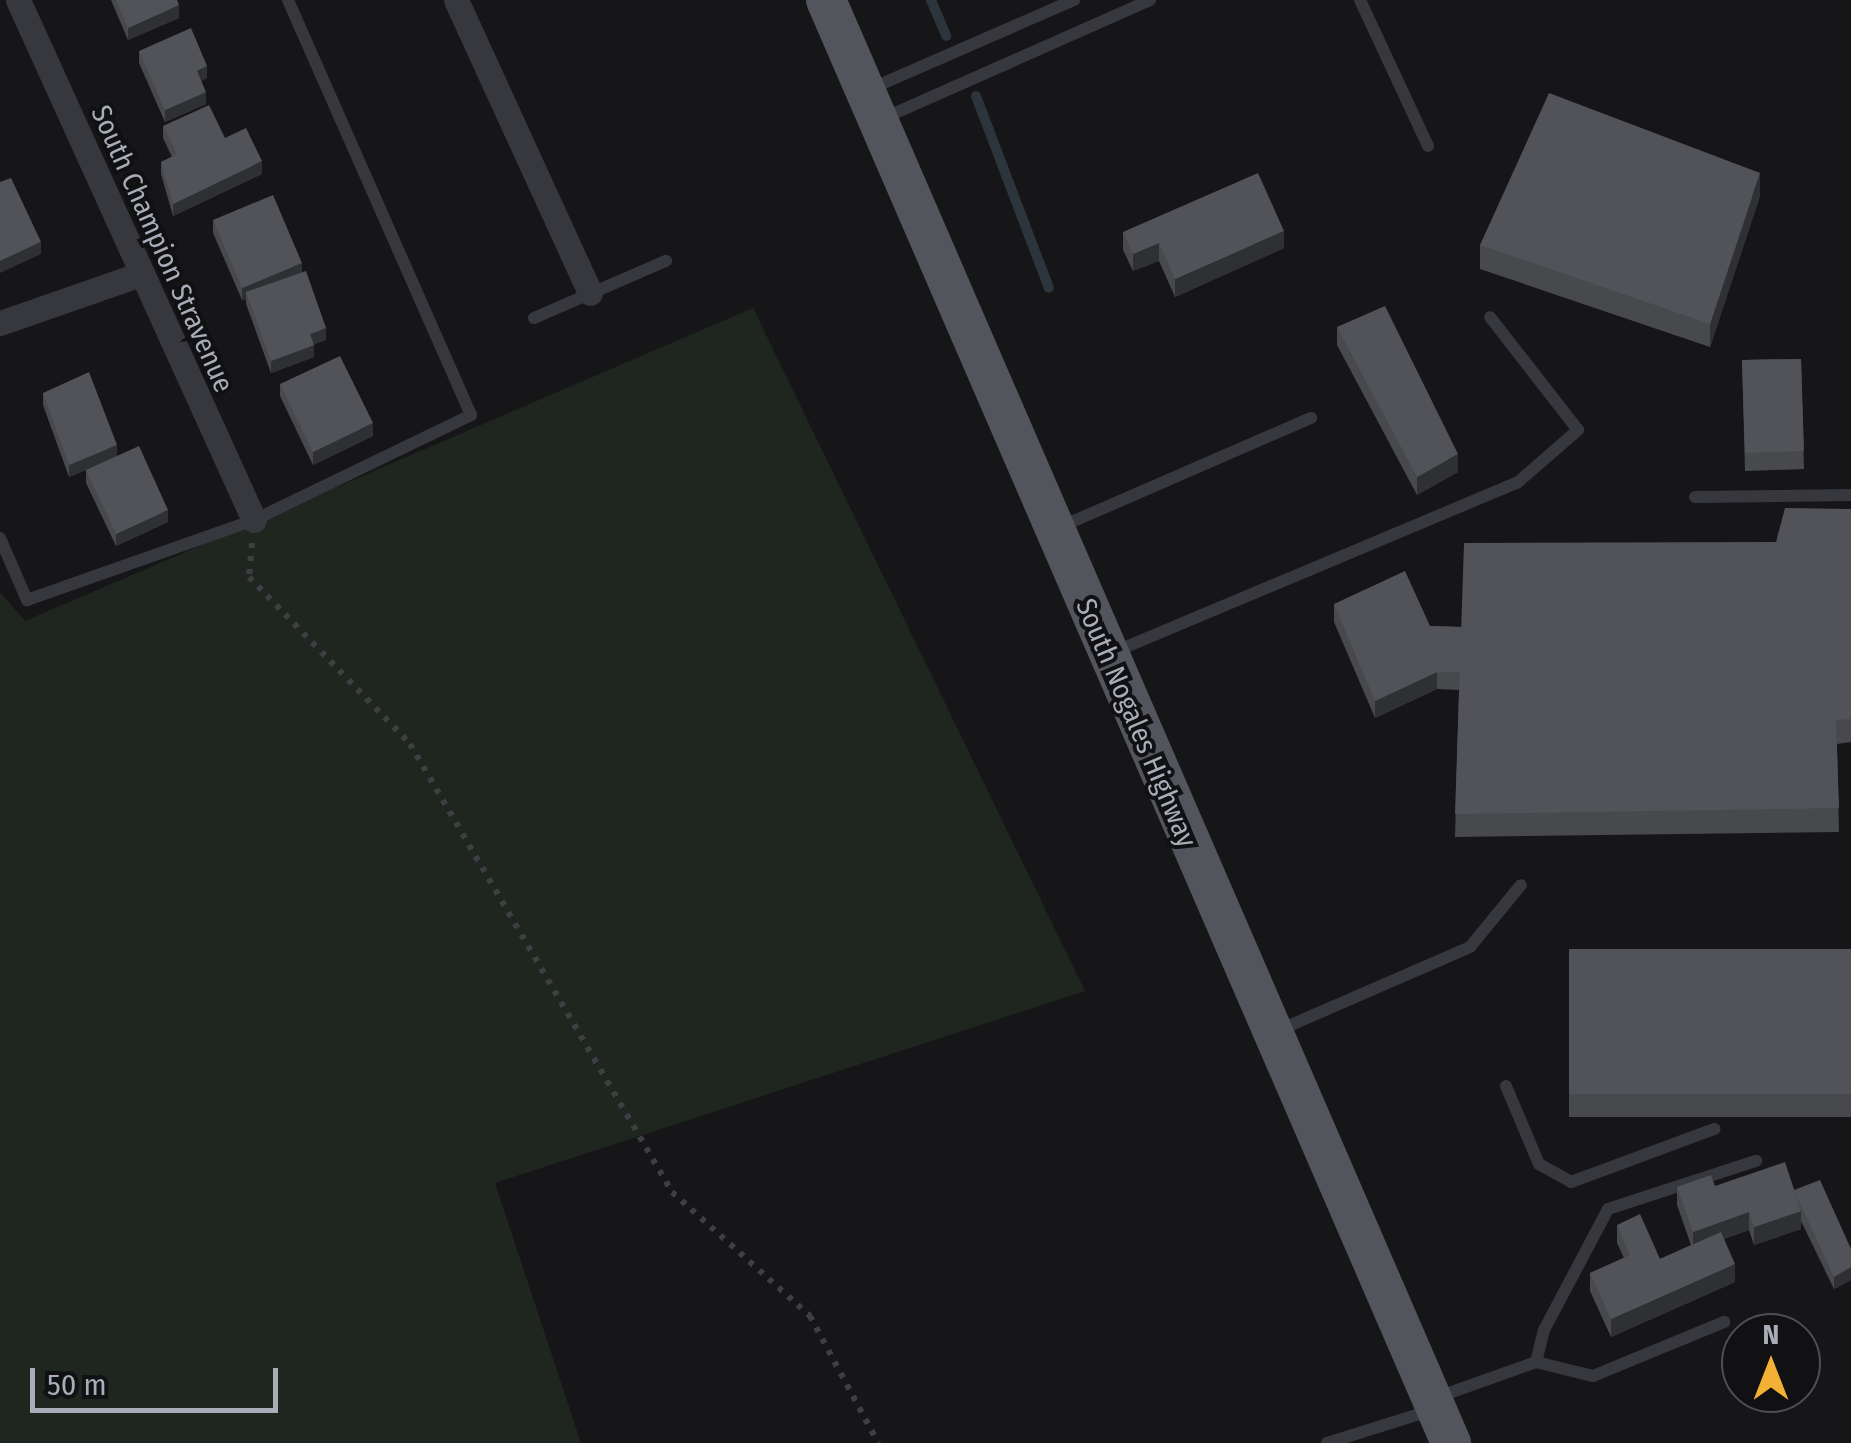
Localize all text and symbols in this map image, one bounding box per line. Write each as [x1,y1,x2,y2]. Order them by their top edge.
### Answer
street label: South Champion Stravenue [84,100,240,398]
street label: South Nogales Highway [1068,594,1204,852]
north arrow [1721,1313,1821,1413]
text: N [1763,1318,1779,1351]
scale bar [35,1348,282,1410]
text: 50 m [47,1367,107,1403]

